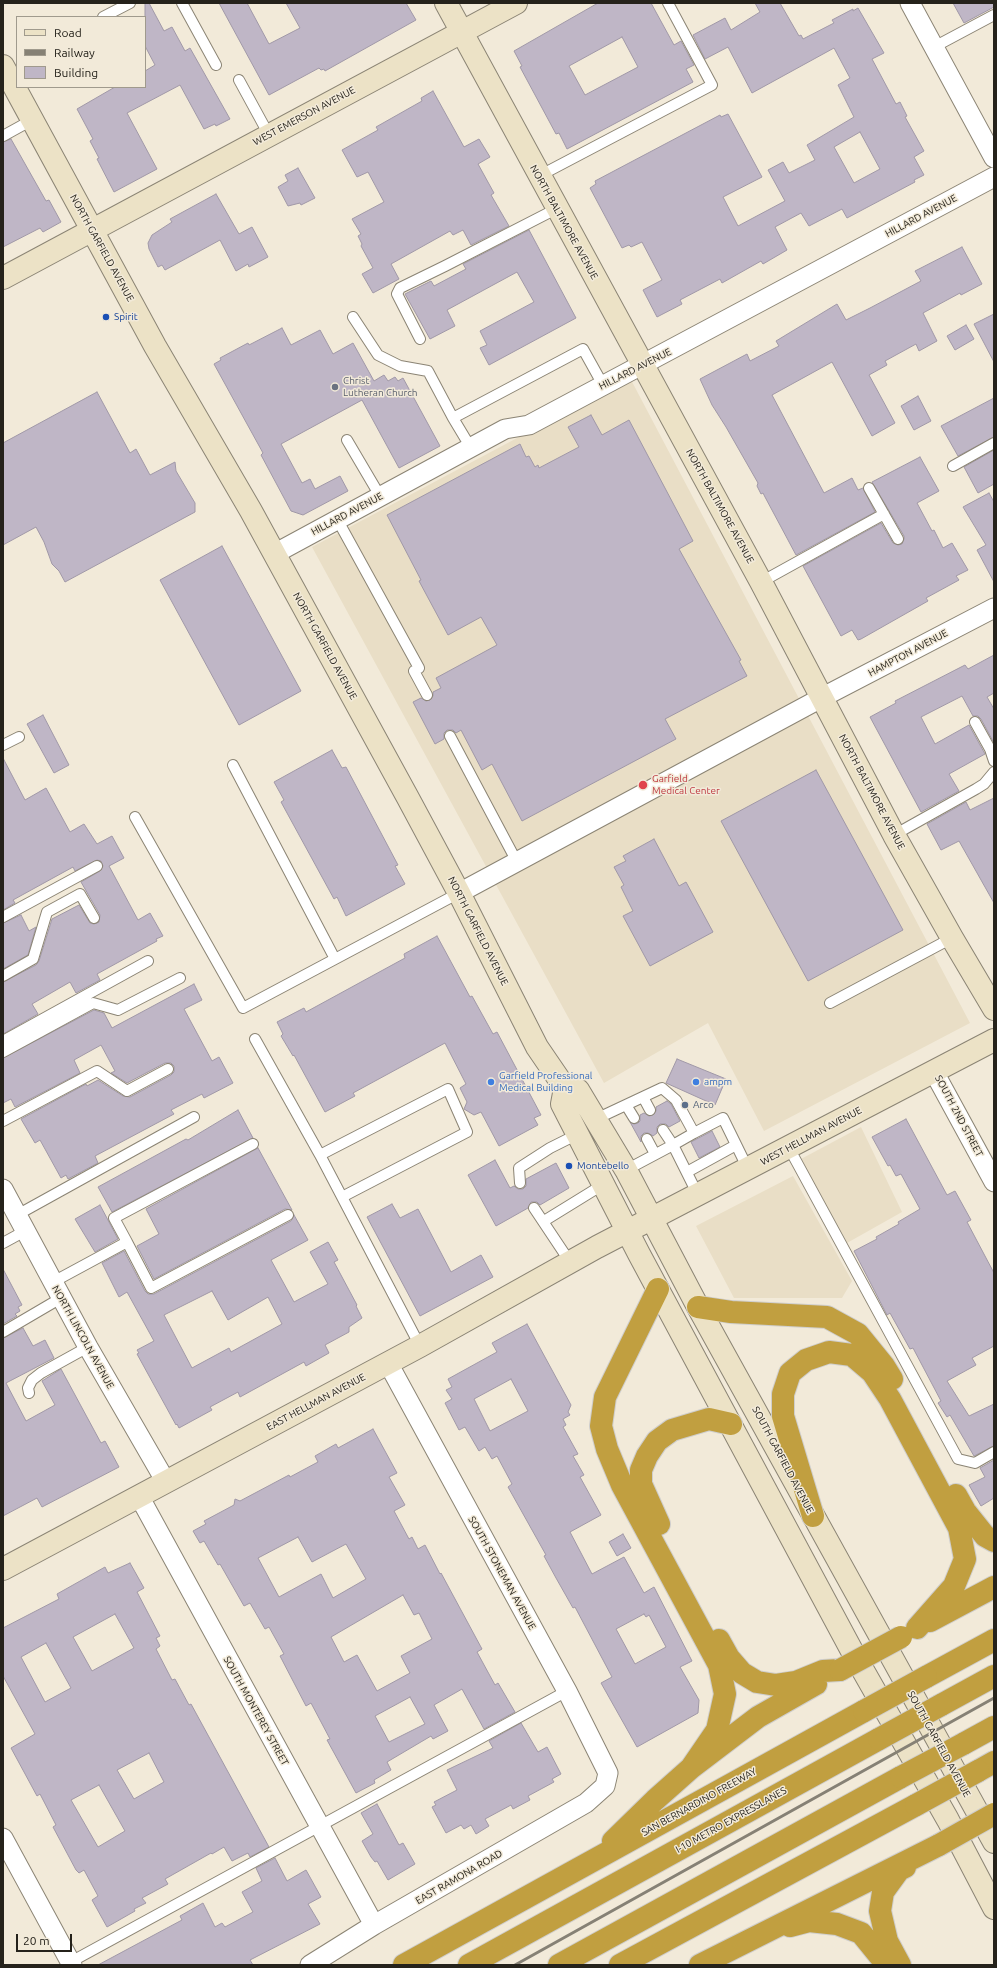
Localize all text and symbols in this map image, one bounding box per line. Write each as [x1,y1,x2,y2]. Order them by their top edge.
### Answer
legend [16,16,146,88]
text: Road [54,26,82,39]
text: Railway [54,46,95,59]
text: Building [54,66,98,79]
street label: WEST EMERSON AVENUE [251,84,357,148]
street label: NORTH BALTIMORE AVENUE [527,163,601,281]
street label: NORTH GARFIELD AVENUE [67,192,137,304]
street label: HILLARD AVENUE [883,192,959,240]
place label: Spirit [114,311,138,323]
marker: Spirit [101,312,111,322]
street label: HILLARD AVENUE [597,346,673,392]
place label: Christ Lutheran Church [343,375,418,398]
marker: Christ Lutheran Church [330,382,340,392]
street label: NORTH BALTIMORE AVENUE [683,447,757,565]
street label: HILLARD AVENUE [309,490,385,538]
street label: NORTH GARFIELD AVENUE [290,590,360,702]
street label: HAMPTON AVENUE [866,627,950,679]
street label: NORTH BALTIMORE AVENUE [836,732,908,852]
place label: Garfield Medical Center [652,773,720,796]
marker: Garfield Medical Center [637,779,649,791]
street label: NORTH GARFIELD AVENUE [445,874,511,988]
place label: Garfield Professional Medical Building [499,1070,592,1094]
street label: SOUTH 2ND STREET [932,1073,986,1159]
place label: ampm [704,1076,732,1088]
marker: Garfield Professional Medical Building [486,1077,496,1087]
marker: ampm [691,1077,701,1087]
place label: Arco [693,1099,714,1111]
marker: Arco [680,1100,690,1110]
street label: WEST HELLMAN AVENUE [758,1104,864,1168]
place label: Montebello [577,1160,629,1172]
marker: Montebello [564,1161,574,1171]
street label: NORTH LINCOLN AVENUE [49,1283,117,1391]
street label: EAST HELLMAN AVENUE [264,1371,368,1433]
street label: SOUTH GARFIELD AVENUE [750,1404,816,1516]
street label: SOUTH STONEMAN AVENUE [466,1514,538,1632]
street label: SOUTH MONTEREY STREET [221,1654,291,1768]
street label: SOUTH GARFIELD AVENUE [905,1689,973,1799]
street label: SAN BERNARDINO FREEWAY [639,1765,759,1839]
street label: I-10 METRO EXPRESSLANES [673,1784,789,1856]
street label: EAST RAMONA ROAD [413,1847,505,1907]
scale bar [18,1926,74,1952]
text: 20 m [23,1934,50,1947]

